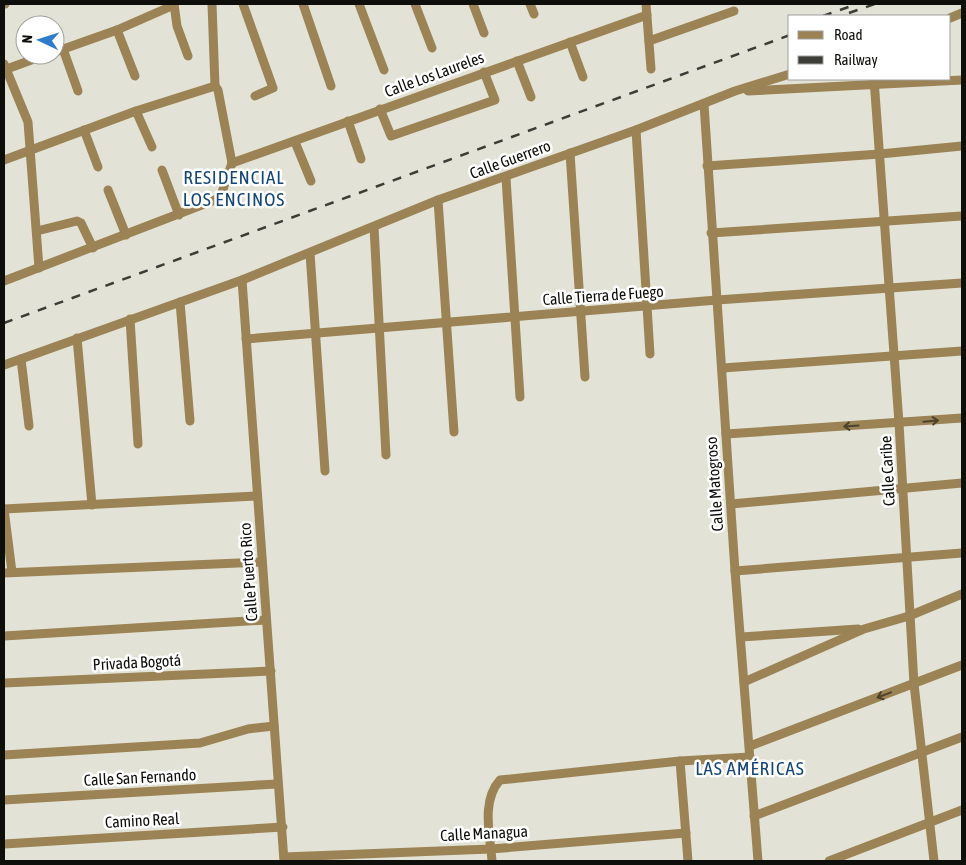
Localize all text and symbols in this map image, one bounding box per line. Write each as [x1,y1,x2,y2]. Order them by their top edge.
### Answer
north arrow [15,15,65,65]
legend [788,15,951,80]
text: Road [834,26,863,43]
text: N [19,34,35,44]
street label: Calle Los Laureles [382,48,486,100]
text: Railway [834,51,878,68]
street label: Calle Guerrero [467,136,553,182]
district label: RESIDENCIAL LOS ENCINOS [183,166,285,210]
street label: Calle Tierra de Fuego [542,282,664,309]
one-way arrow [922,416,938,425]
one-way arrow [843,422,859,431]
street label: Calle Caribe [876,435,898,507]
street label: Calle Matogroso [702,436,727,532]
street label: Calle Puerto Rico [236,522,260,622]
street label: Privada Bogotá [92,651,182,674]
one-way arrow [877,691,892,700]
district label: LAS AMÉRICAS [695,757,805,779]
street label: Calle San Fernando [83,765,197,789]
street label: Camino Real [104,809,180,831]
street label: Calle Managua [440,822,528,845]

